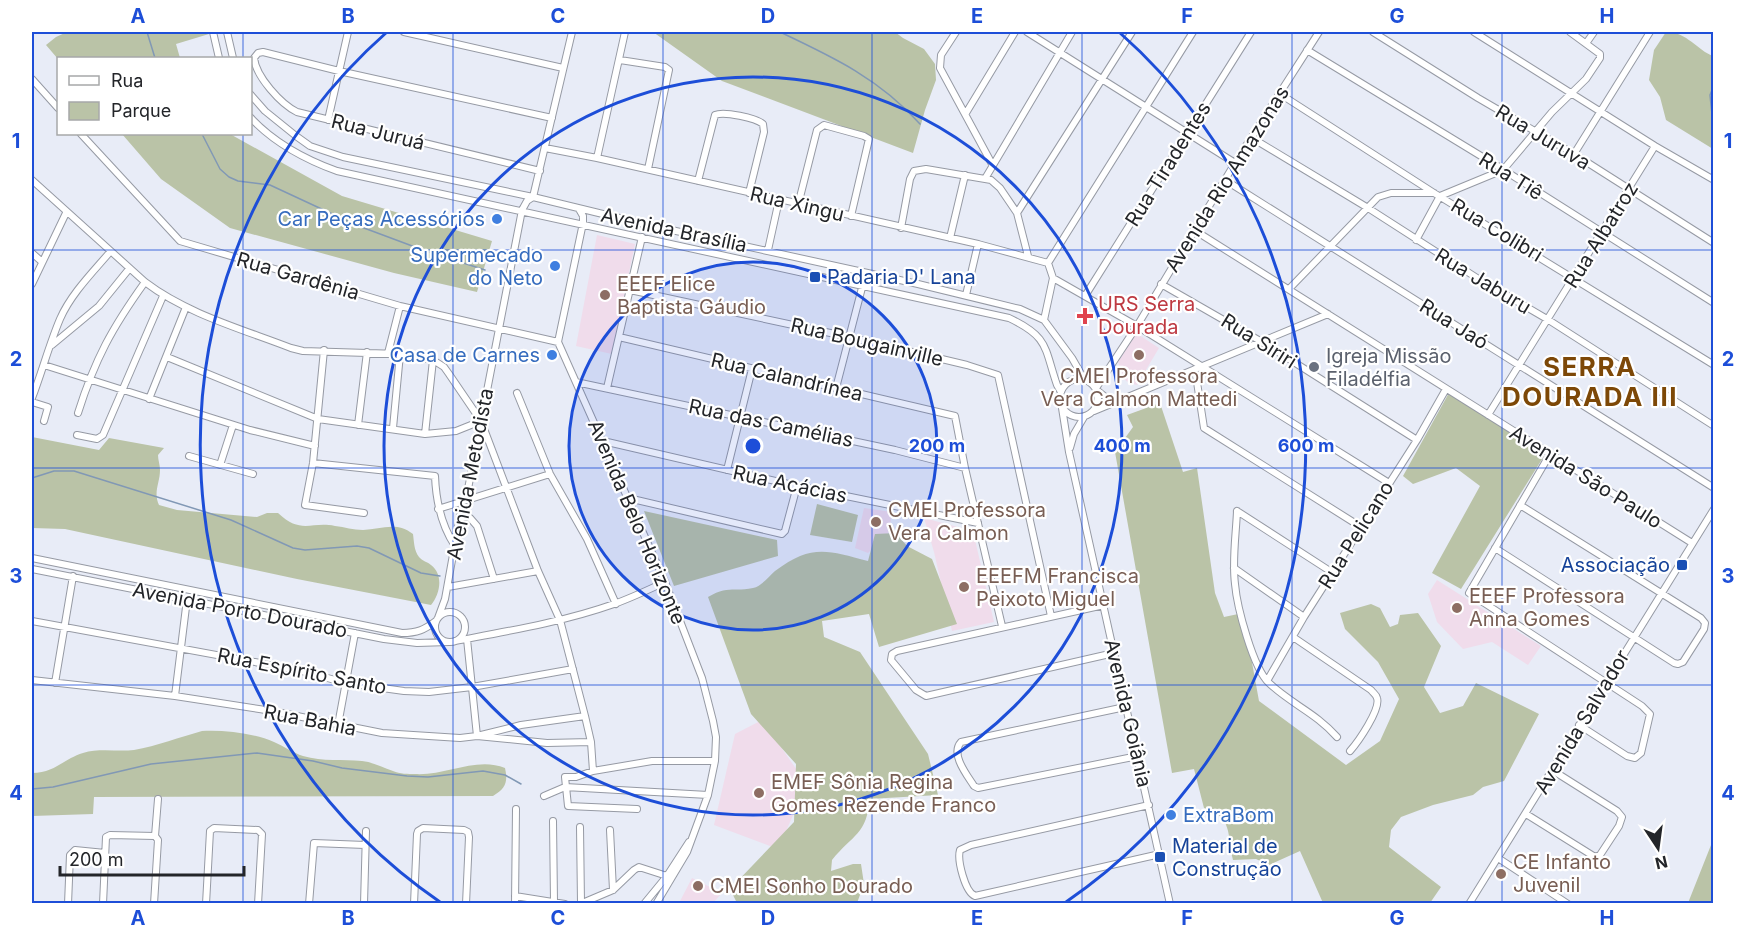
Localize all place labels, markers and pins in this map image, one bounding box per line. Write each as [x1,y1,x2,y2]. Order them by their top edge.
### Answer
place label: Car Peças Acessórios [277,207,485,231]
marker: Car Peças Acessórios [490,212,504,226]
place label: Supermecado do Neto [410,243,543,290]
marker: Supermecado do Neto [548,259,562,273]
place label: Padaria D' Lana [827,265,976,289]
marker: Padaria D' Lana [808,270,822,284]
place label: EEEF Elice Baptista Gáudio [617,272,766,319]
marker: EEEF Elice Baptista Gáudio [598,288,612,302]
place label: URS Serra Dourada [1098,292,1195,339]
marker: URS Serra Dourada [1076,307,1094,325]
place label: Casa de Carnes [390,343,540,367]
place label: Igreja Missão Filadélfia [1326,344,1451,391]
marker: Casa de Carnes [545,348,559,362]
marker: CMEI Professora Vera Calmon Mattedi [1132,348,1146,362]
marker: Igreja Missão Filadélfia [1307,360,1321,374]
place label: CMEI Professora Vera Calmon Mattedi [1041,364,1237,411]
centre of rings [743,436,763,456]
place label: CMEI Professora Vera Calmon [888,498,1046,545]
marker: CMEI Professora Vera Calmon [869,515,883,529]
place label: Associação [1561,553,1670,577]
marker: Associação [1675,558,1689,572]
place label: EEEFM Francisca Peixoto Miguel [976,564,1139,611]
marker: EEEFM Francisca Peixoto Miguel [957,580,971,594]
place label: EEEF Professora Anna Gomes [1469,584,1625,631]
marker: EEEF Professora Anna Gomes [1450,601,1464,615]
place label: EMEF Sônia Regina Gomes Rezende Franco [771,770,996,817]
marker: EMEF Sônia Regina Gomes Rezende Franco [752,786,766,800]
place label: ExtraBom [1183,803,1274,827]
marker: ExtraBom [1164,808,1178,822]
place label: Material de Construção [1172,834,1282,881]
marker: Material de Construção [1153,850,1167,864]
place label: CE Infanto Juvenil [1513,850,1611,897]
marker: CE Infanto Juvenil [1494,867,1508,881]
place label: CMEI Sonho Dourado [710,874,913,898]
marker: CMEI Sonho Dourado [691,879,705,893]

